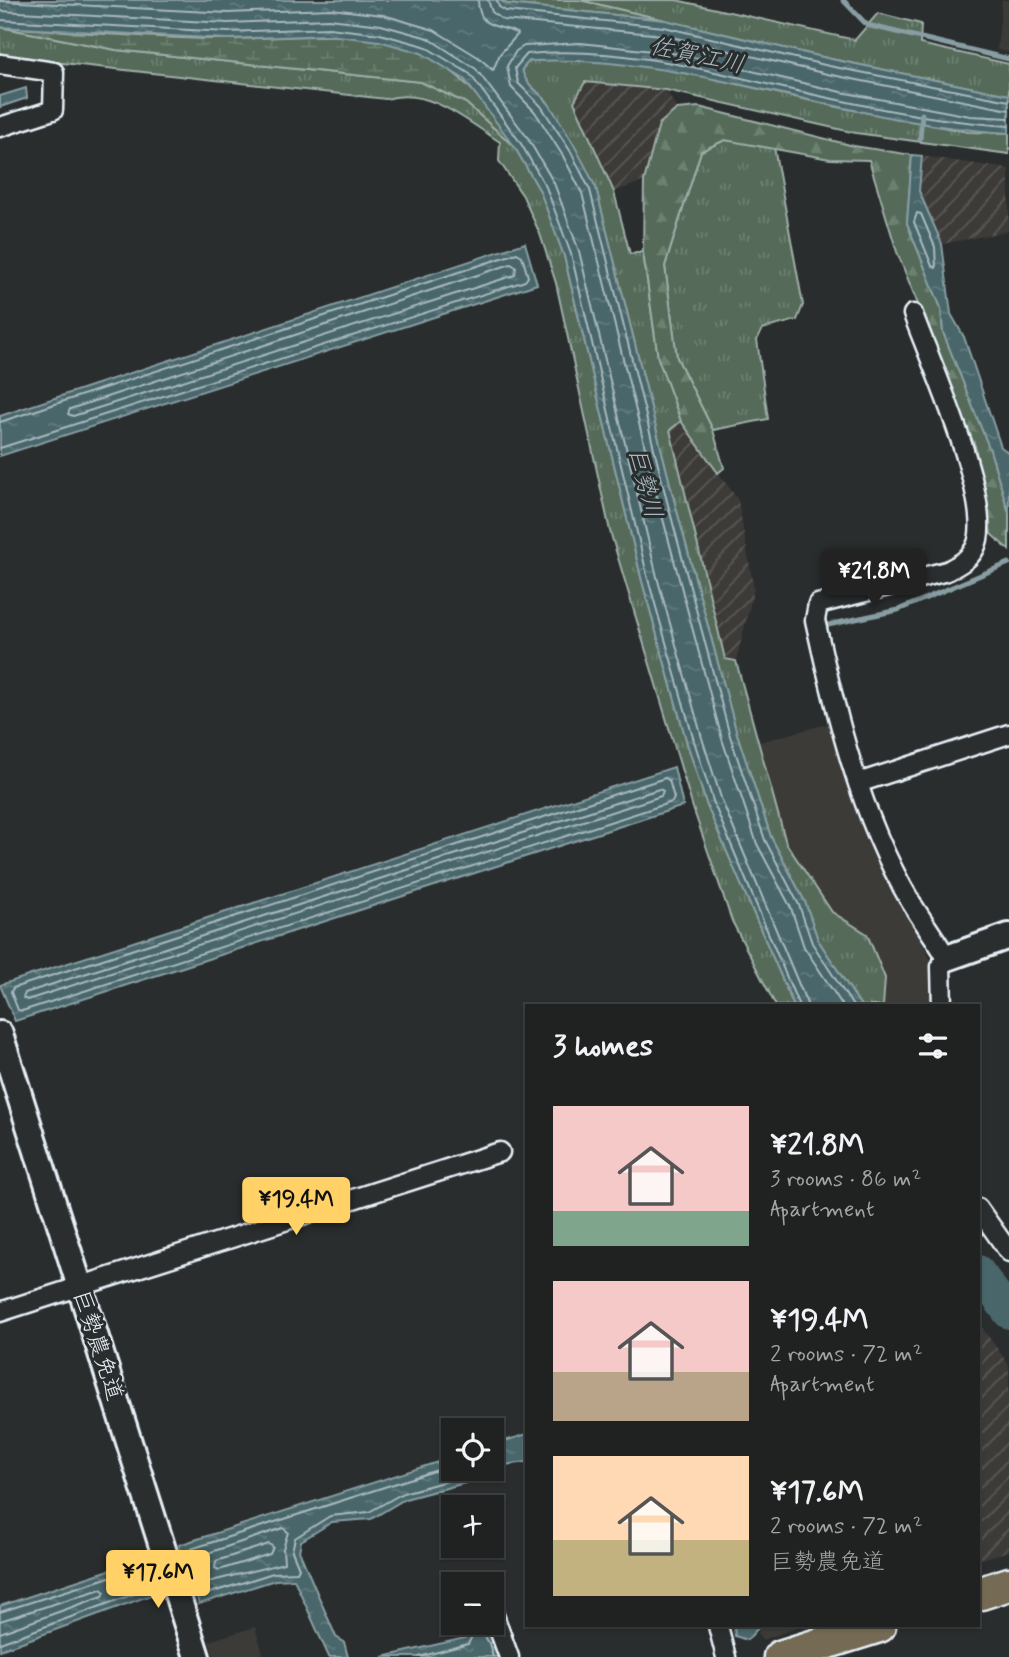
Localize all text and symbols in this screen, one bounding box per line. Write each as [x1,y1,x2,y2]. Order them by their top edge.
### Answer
water label: 佐賀江川 [647,31,747,82]
water label: 巨勢川 [621,445,668,522]
pin: ¥21.8M [817,550,931,609]
text: ¥21.8M [838,557,910,587]
text: 3 homes [553,1027,653,1066]
icon: filters [914,1027,952,1065]
text: ¥21.8M [770,1126,864,1165]
icon: home [609,1134,693,1218]
text: 3 rooms · 86 m² [770,1165,921,1195]
pin: ¥19.4M [239,1178,353,1237]
text: ¥19.4M [258,1185,334,1215]
text: Apartment [770,1195,875,1225]
street label: 巨勢農免道 [65,1286,129,1405]
text: ¥19.4M [770,1301,869,1340]
icon: home [609,1309,693,1393]
text: 2 rooms · 72 m² [770,1340,923,1370]
text: Apartment [770,1370,875,1400]
map controls [441,1418,504,1635]
button: locate [441,1418,504,1481]
text: ¥17.6M [770,1473,864,1512]
icon: home [609,1484,693,1568]
button: + [441,1495,504,1558]
text: 2 rooms · 72 m² [770,1512,923,1542]
text: 巨勢農免道 [770,1548,885,1578]
pin: ¥17.6M [101,1550,215,1610]
text: ¥17.6M [122,1558,194,1588]
button: − [441,1572,504,1635]

